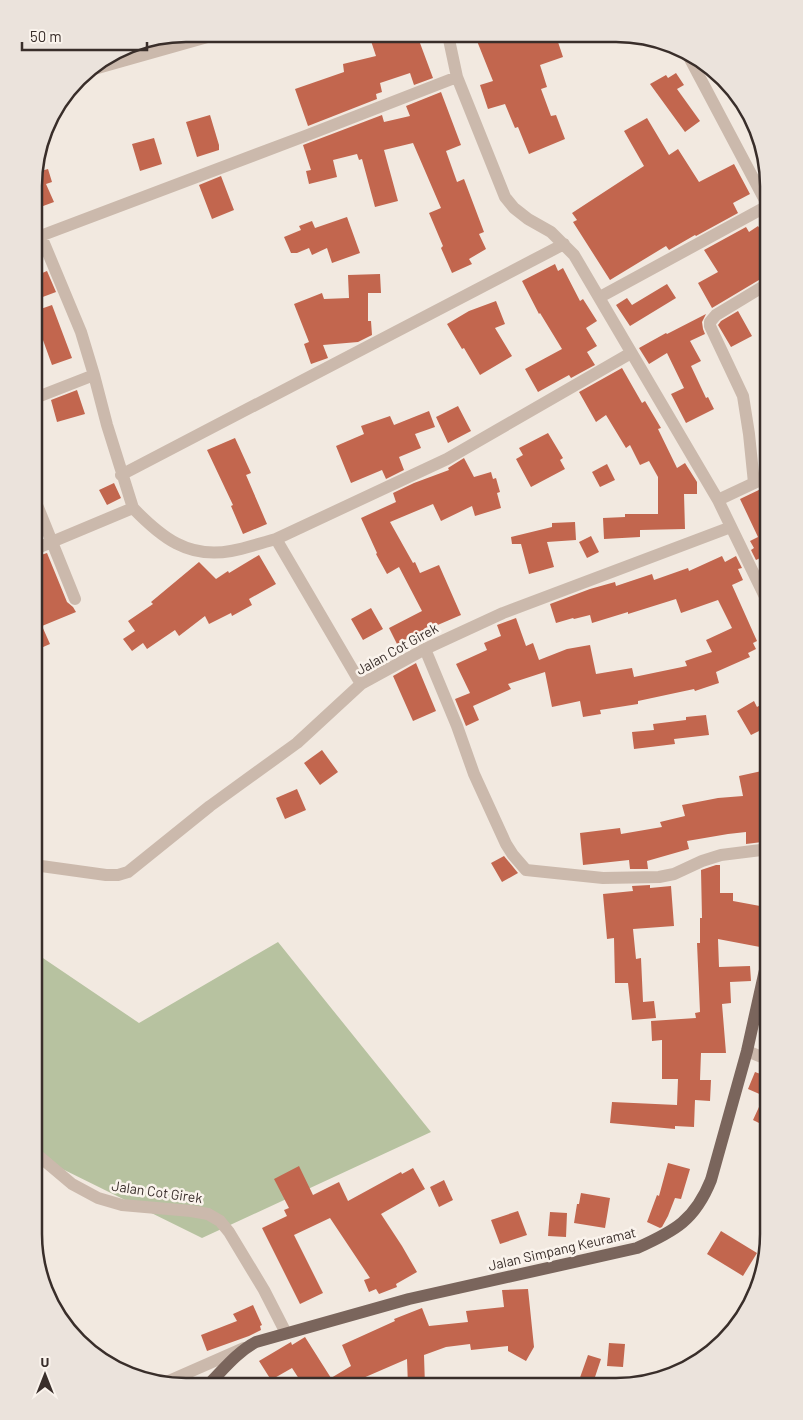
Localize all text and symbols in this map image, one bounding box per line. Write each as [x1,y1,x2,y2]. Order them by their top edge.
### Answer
scale bar [22,20,148,52]
text: 50 m [30,27,62,45]
street label: Jalan Cot Girek [353,619,441,678]
street label: Jalan Cot Girek [111,1177,204,1206]
street label: Jalan Simpang Keuramat [486,1223,638,1274]
north arrow [20,1350,70,1400]
text: U [41,1353,50,1370]

